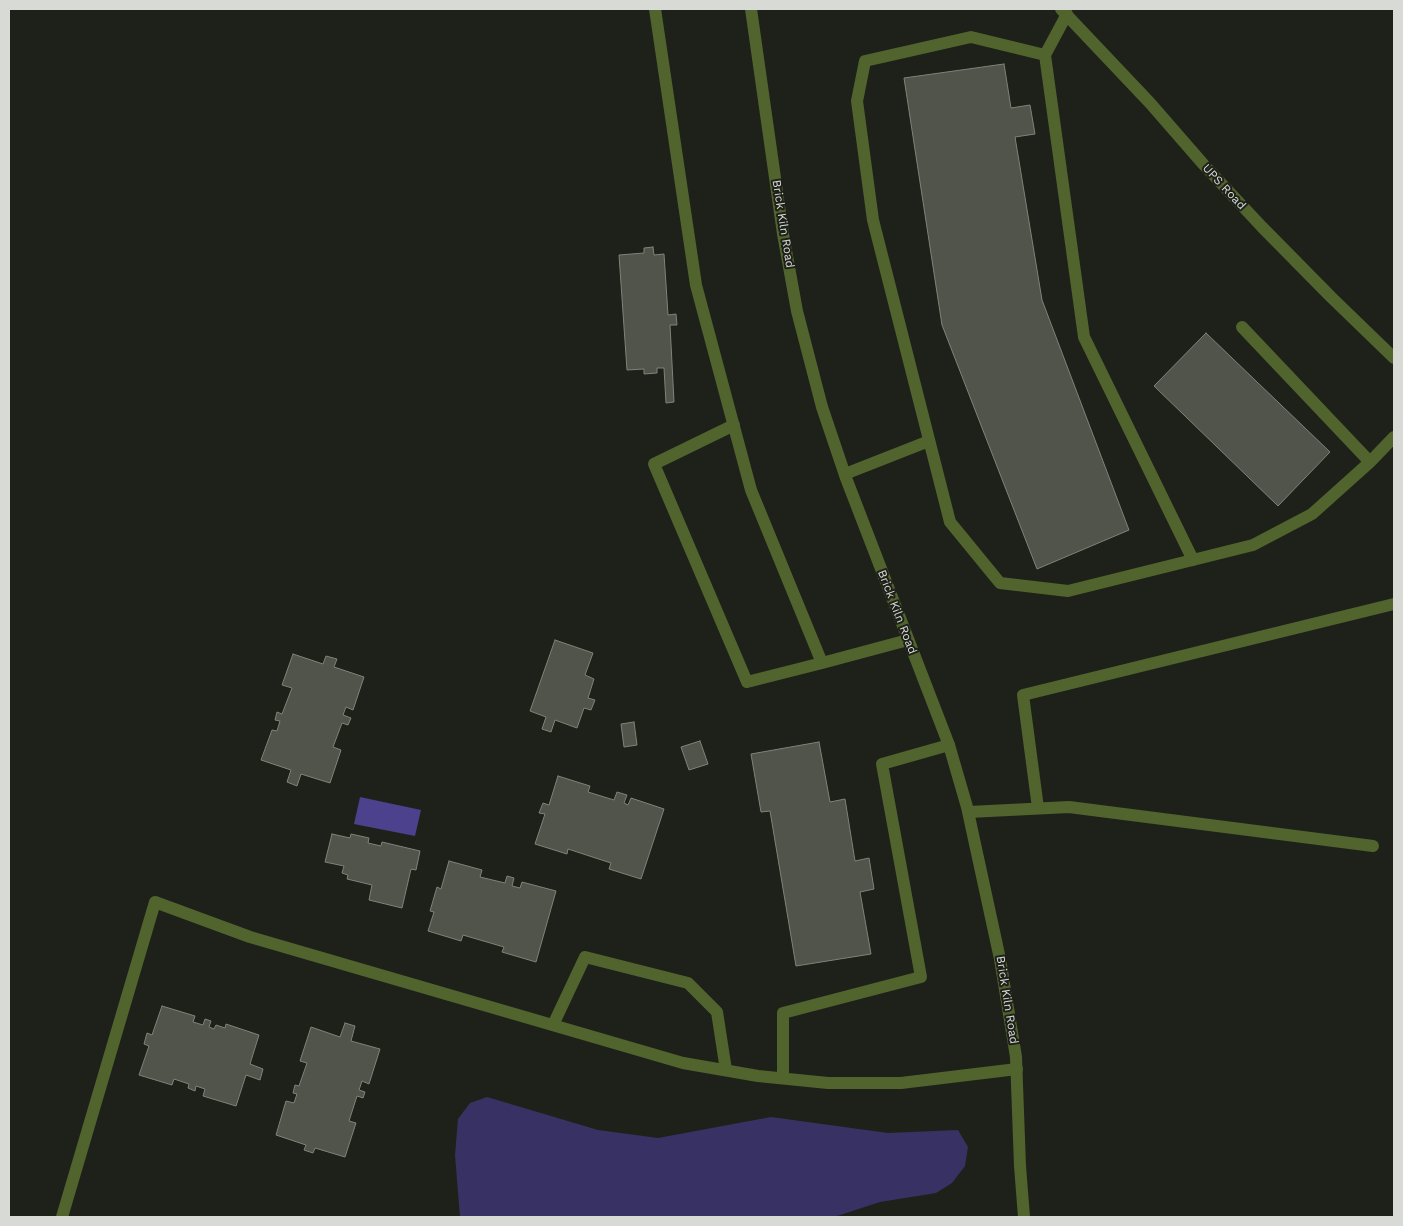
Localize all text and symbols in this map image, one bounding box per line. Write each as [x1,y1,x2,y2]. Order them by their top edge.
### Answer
street label: UPS Road [1199,161,1249,213]
street label: Brick Kiln Road [769,179,797,269]
street label: Brick Kiln Road [874,568,920,656]
street label: Brick Kiln Road [993,955,1021,1045]

